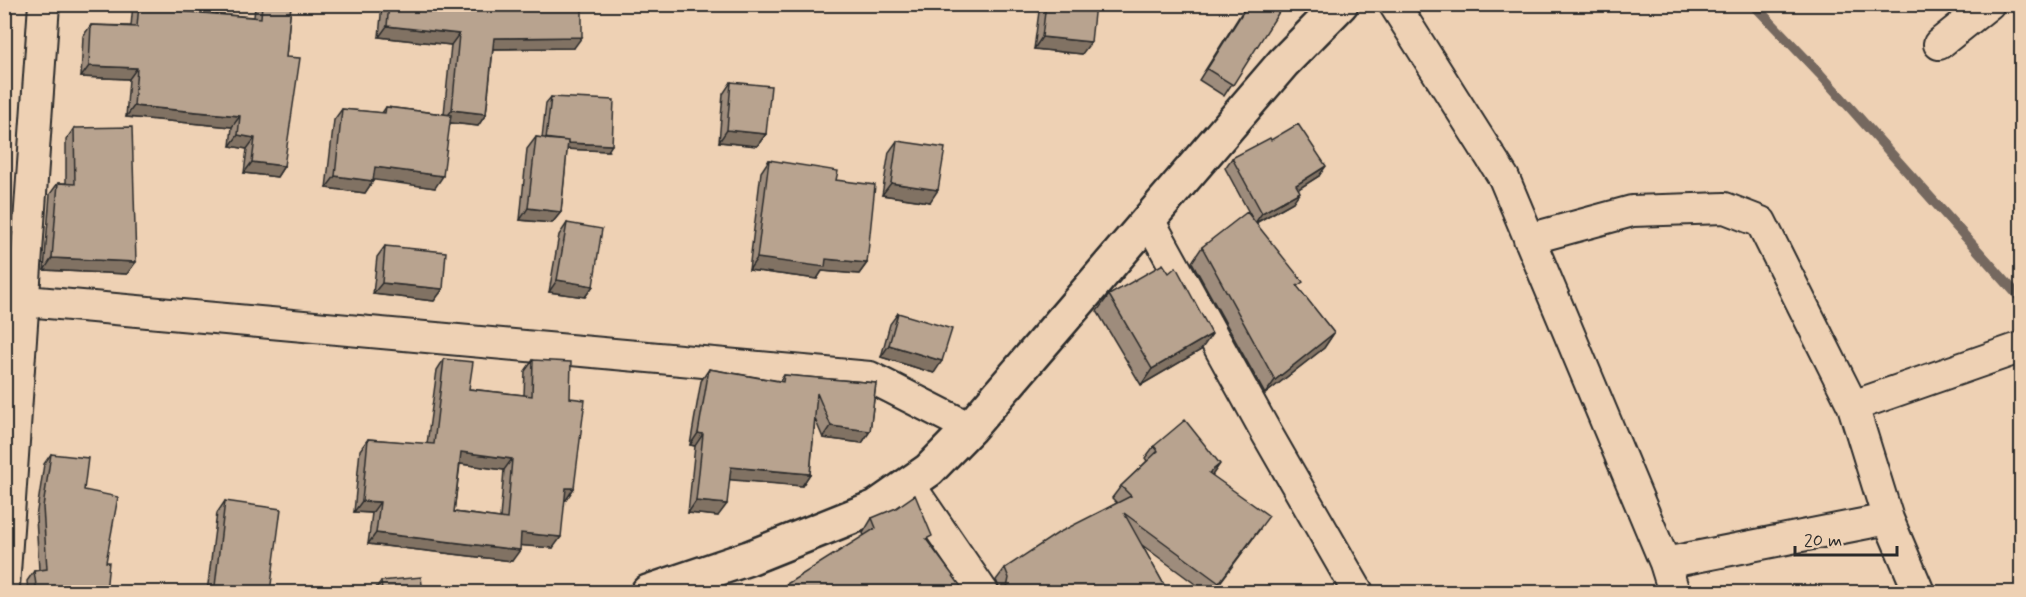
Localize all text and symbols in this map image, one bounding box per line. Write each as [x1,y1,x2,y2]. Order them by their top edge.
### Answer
scale bar [1795,519,1897,557]
text: 20 m [1804,529,1842,553]

